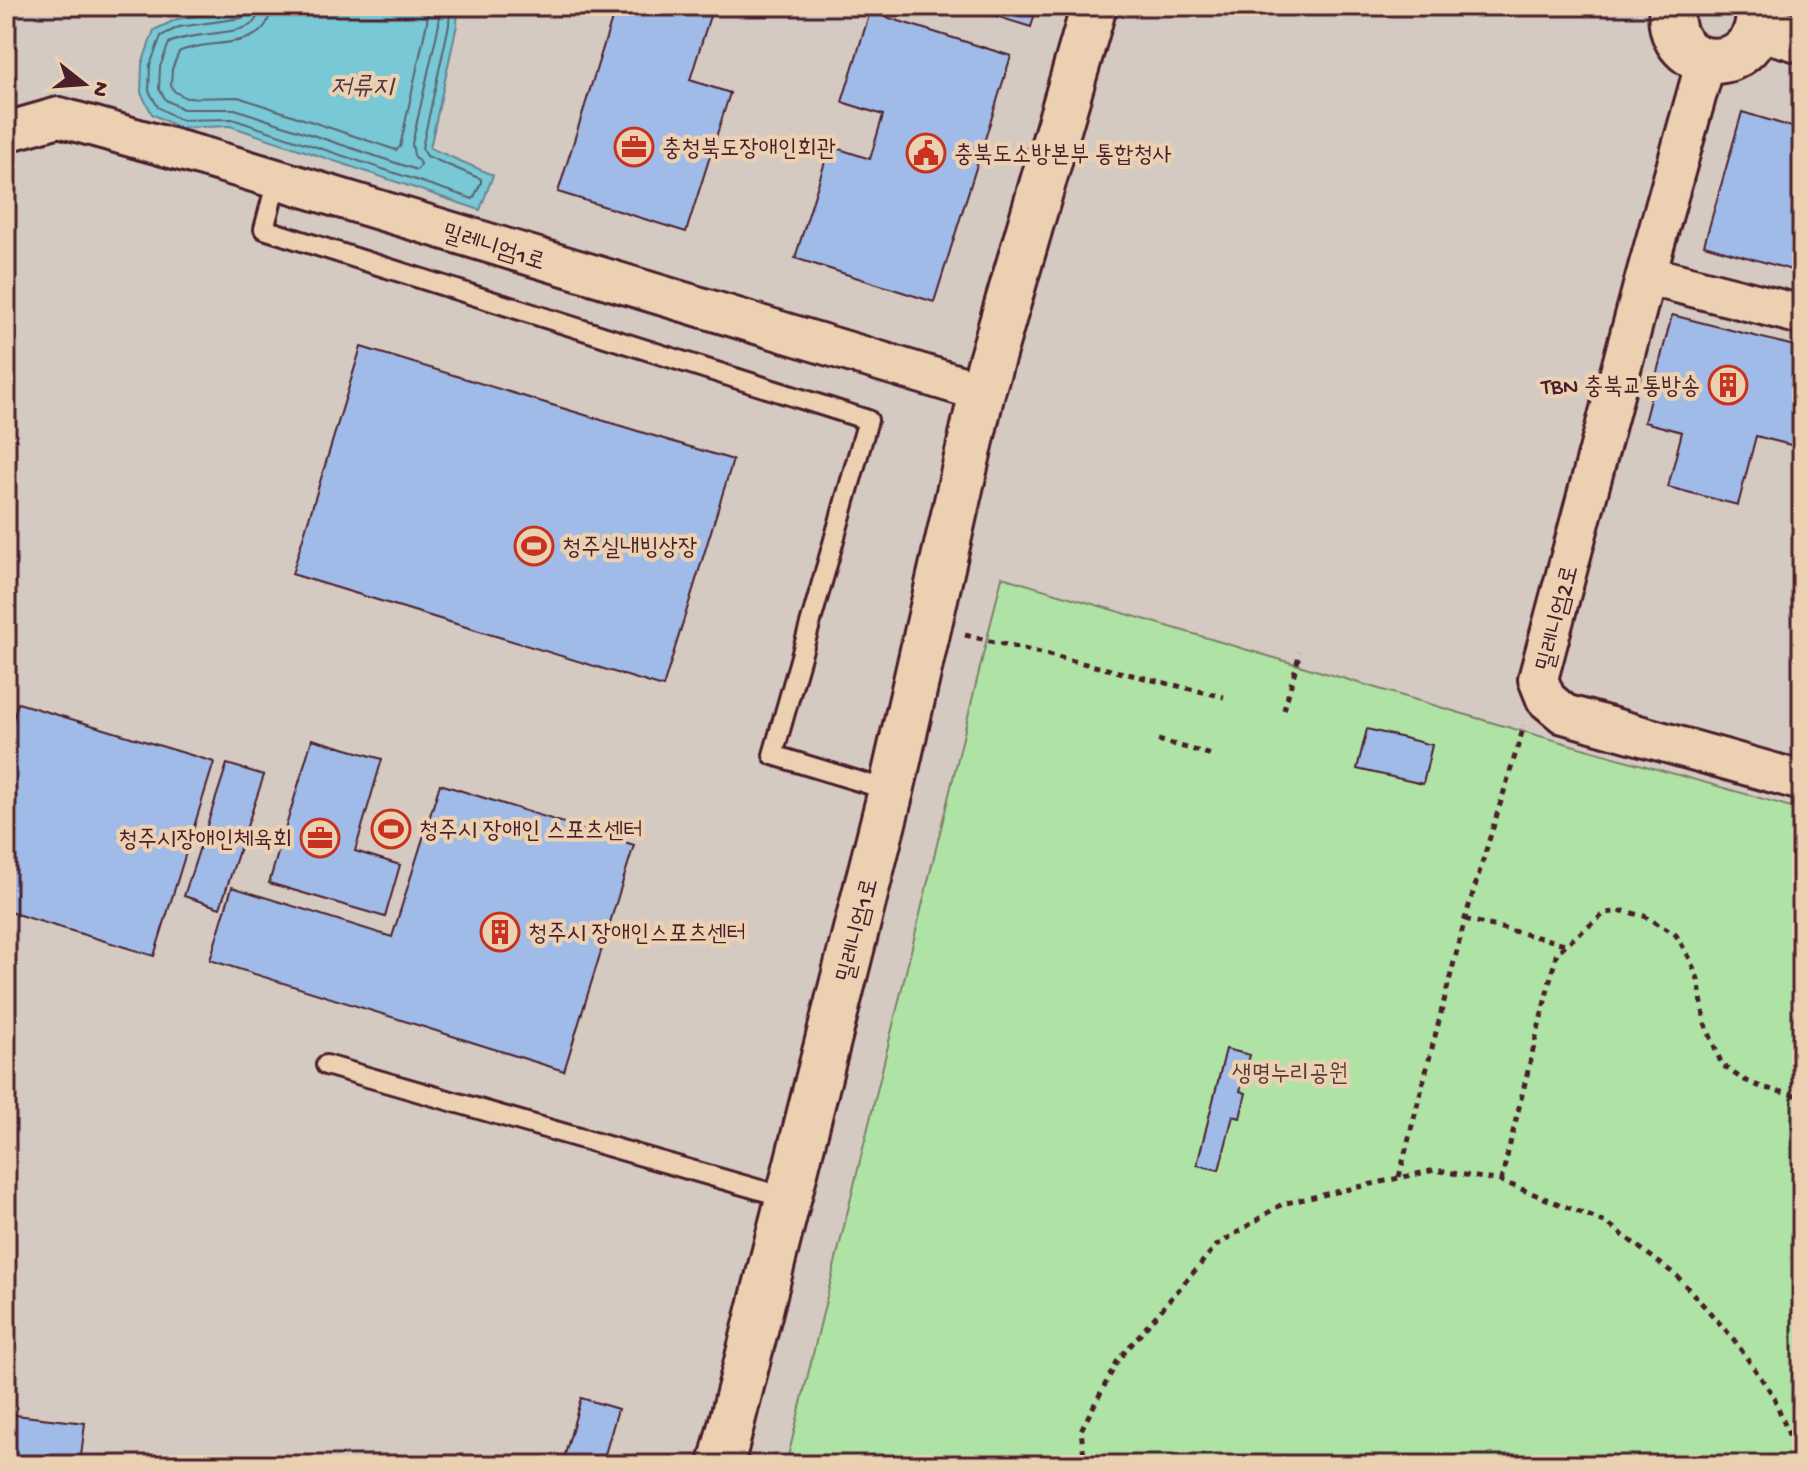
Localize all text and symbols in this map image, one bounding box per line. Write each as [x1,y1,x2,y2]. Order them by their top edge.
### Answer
north arrow [44,44,124,124]
water label: 저류지 [331,74,396,105]
text: N [85,78,114,99]
office icon: 충청북도장애인회관 [613,126,655,168]
public building icon: 충북도소방본부 통합청사 [905,132,947,174]
place label: 충청북도장애인회관 [662,136,836,165]
place label: 충북도소방본부 통합청사 [954,142,1172,171]
street label: 밀레니엄1로 [438,220,548,279]
building icon: TBN 충북교통방송 [1707,364,1749,406]
place label: TBN 충북교통방송 [1539,374,1700,403]
sports icon: 청주실내빙상장 [513,525,555,567]
place label: 청주실내빙상장 [562,535,697,564]
street label: 밀레니엄2로 [1532,563,1587,675]
sports icon: 청주시 장애인 스포츠센터 [370,808,412,850]
office icon: 청주시장애인체육회 [299,817,341,859]
place label: 청주시 장애인 스포츠센터 [419,818,643,847]
place label: 청주시장애인체육회 [118,827,292,856]
street label: 밀레니엄1로 [832,876,886,986]
building icon: 청주시 장애인스포츠센터 [479,911,521,953]
place label: 청주시 장애인스포츠센터 [528,921,746,950]
park label: 생명누리공원 [1232,1061,1348,1090]

